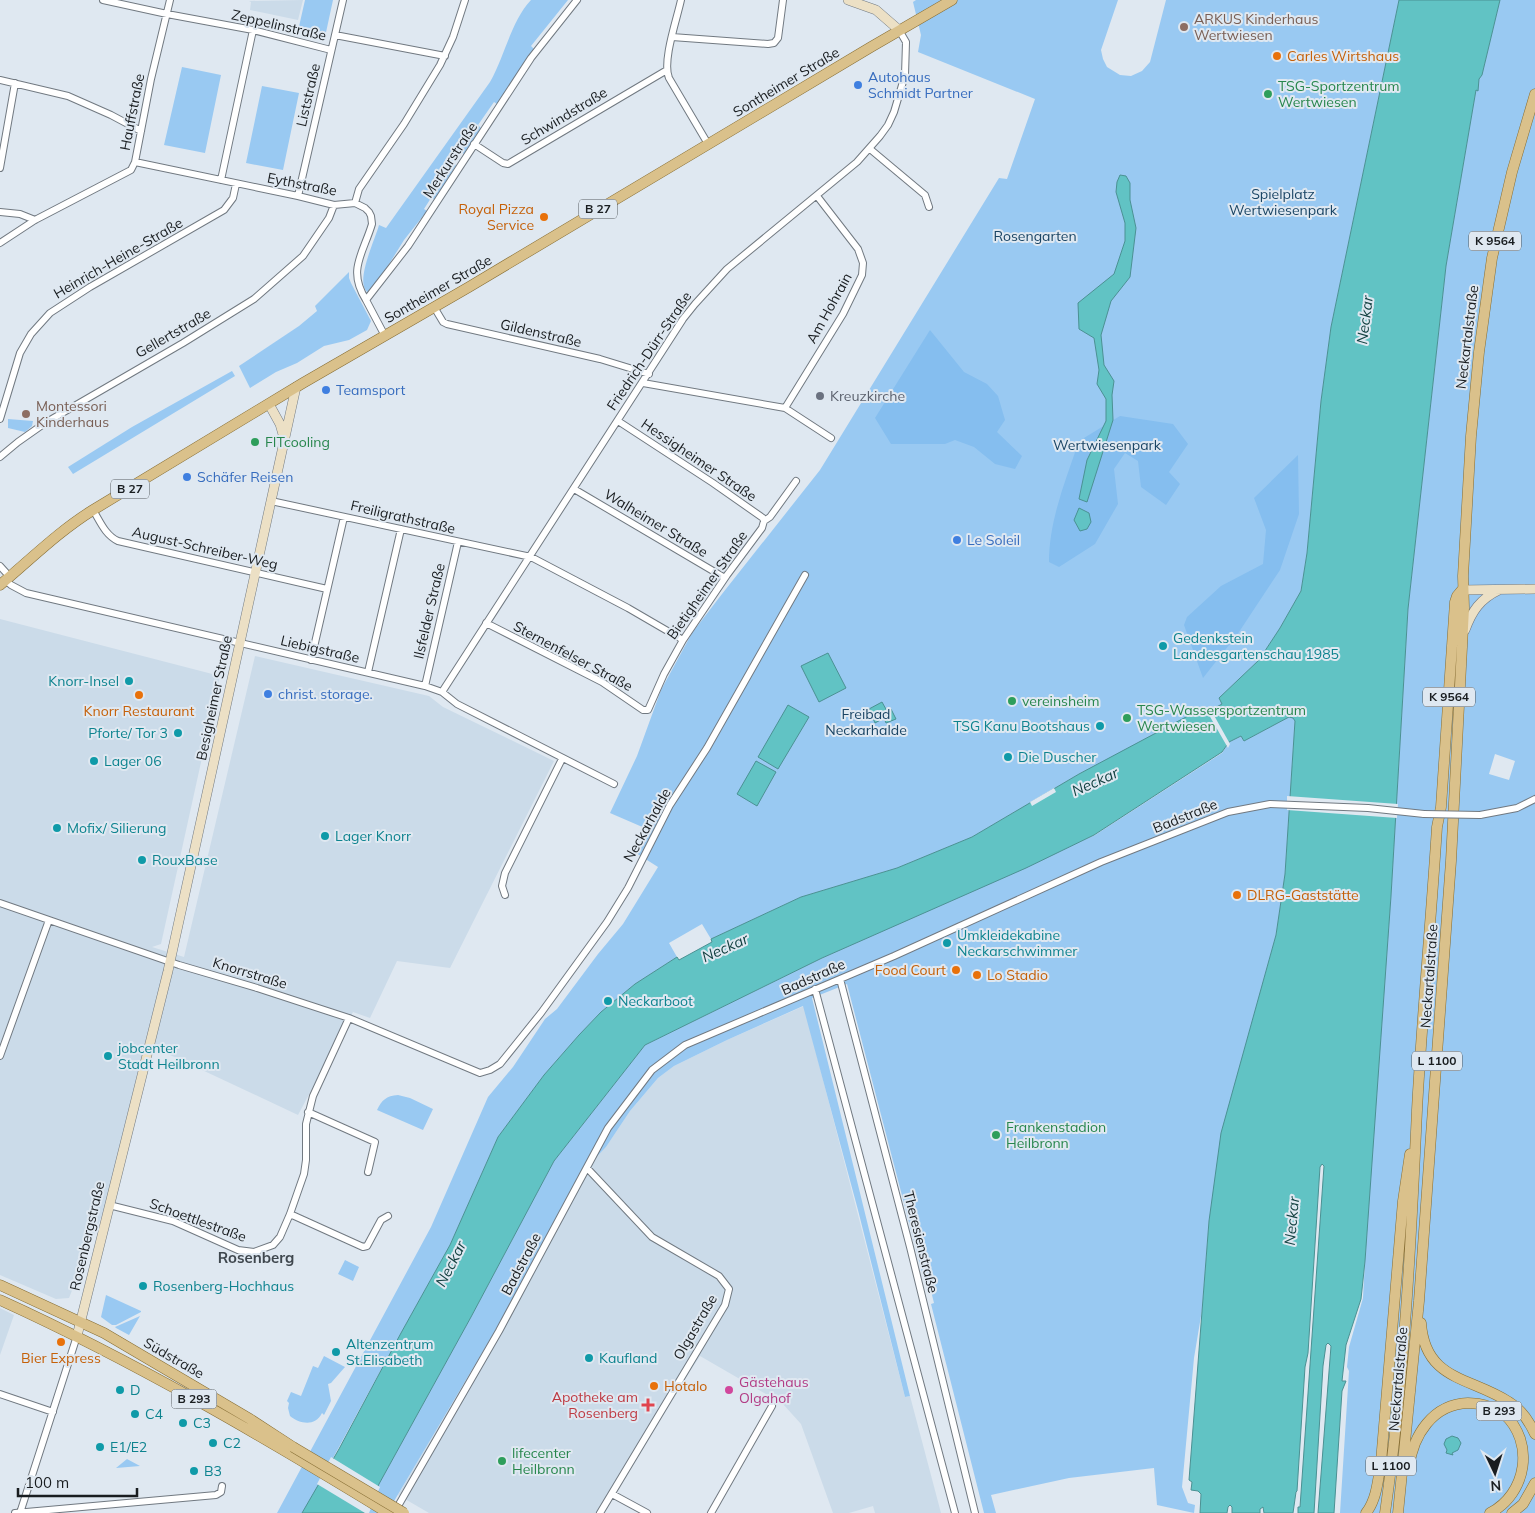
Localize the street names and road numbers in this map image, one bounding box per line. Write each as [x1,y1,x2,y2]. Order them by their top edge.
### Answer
street label: Zeppelinstraße [230,5,328,45]
street label: Sontheimer Straße [729,43,843,121]
street label: Liststraße [292,62,324,128]
street label: Hauffstraße [116,72,148,152]
street label: Schwindstraße [518,83,610,149]
street label: Merkurstraße [419,119,481,201]
street label: Eythstraße [266,168,338,200]
road number: B 27 [579,200,617,218]
street label: Heinrich-Heine-Straße [50,214,186,302]
road number: K 9564 [1469,232,1521,250]
street label: Sontheimer Straße [381,251,495,327]
street label: Am Hohrain [802,269,856,347]
street label: Neckartalstraße [1452,284,1482,390]
street label: Friedrich-Dürr-Straße [603,288,695,414]
street label: Gellertstraße [132,304,214,362]
street label: Gildenstraße [499,315,583,351]
street label: Hessigheimer Straße [638,415,760,505]
road number: B 27 [111,479,149,498]
street label: Walheimer Straße [601,485,711,561]
street label: Freiligrathstraße [349,496,457,538]
street label: August-Schreiber-Weg [130,522,280,574]
street label: Bietigheimer Straße [663,527,751,643]
street label: Ilsfelder Straße [409,561,449,661]
street label: Sternenfelser Straße [510,617,636,695]
street label: Liebigstraße [279,631,361,667]
street label: Besigheimer Straße [192,634,236,762]
road number: K 9564 [1423,688,1475,706]
street label: Neckarhalde [619,785,675,865]
street label: Badstraße [1150,795,1220,837]
street label: Neckartalstraße [1416,923,1442,1029]
street label: Knorrstraße [211,953,289,993]
street label: Badstraße [778,955,848,999]
road number: L 1100 [1412,1052,1462,1070]
street label: Rosenbergstraße [66,1180,108,1292]
street label: Theresienstraße [900,1189,942,1295]
street label: Schoettlestraße [147,1194,249,1246]
street label: Badstraße [497,1230,545,1298]
street label: Olgastraße [669,1291,721,1363]
street label: Neckartalstraße [1384,1326,1412,1432]
street label: Südstraße [141,1333,207,1383]
road number: B 293 [172,1390,216,1408]
road number: B 293 [1476,1402,1522,1420]
road number: L 1100 [1366,1456,1416,1475]

